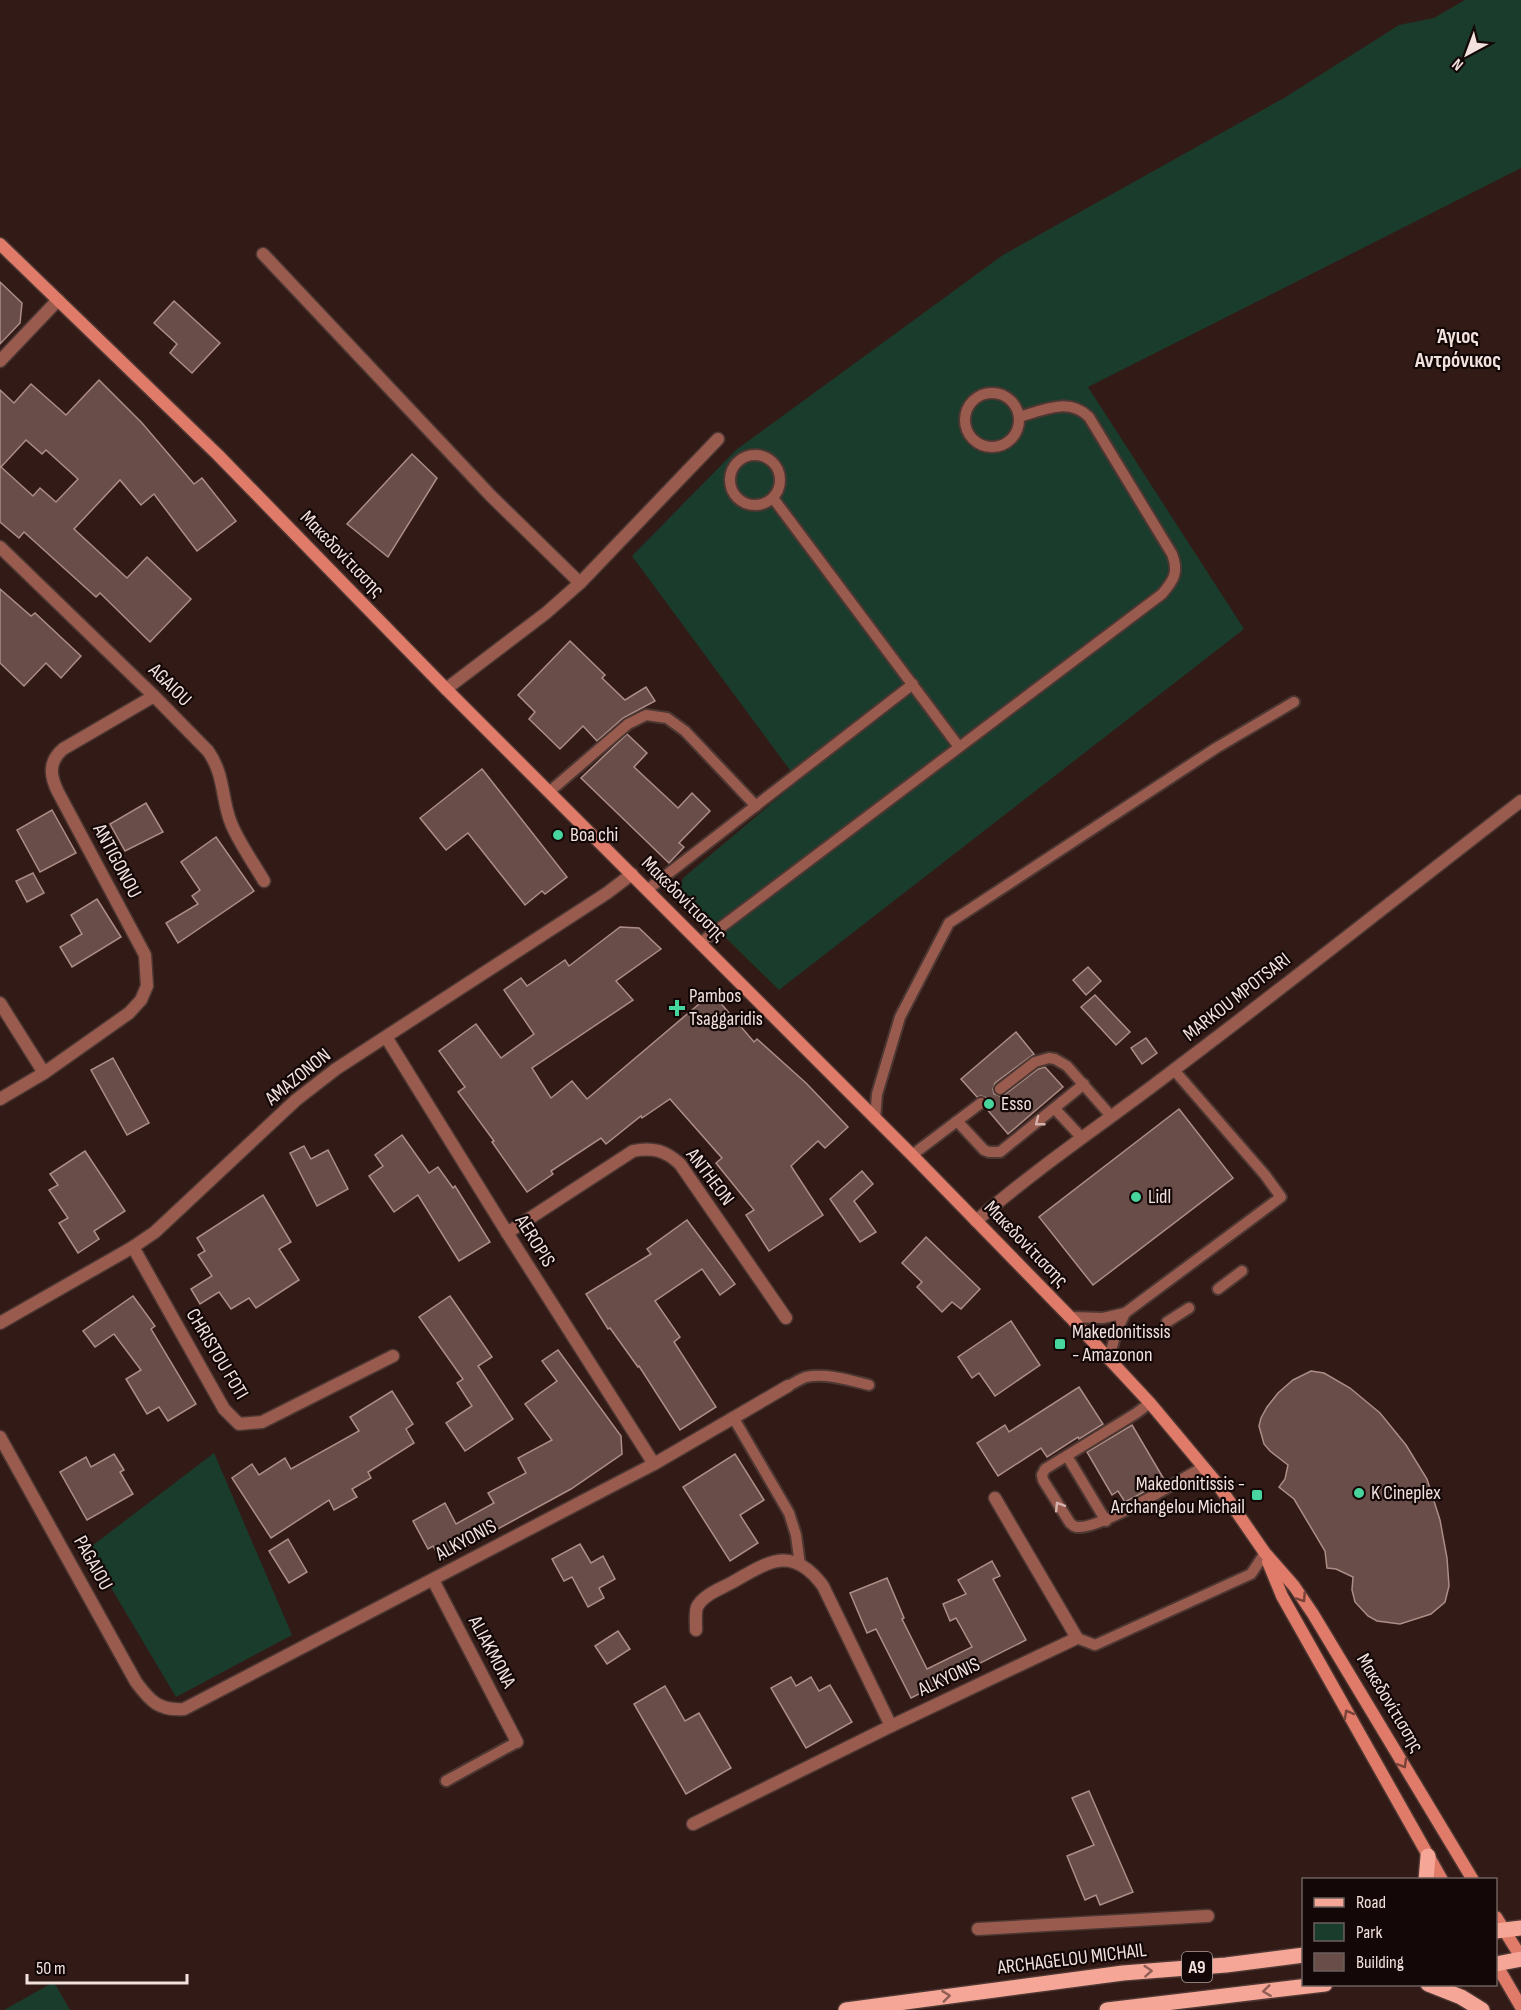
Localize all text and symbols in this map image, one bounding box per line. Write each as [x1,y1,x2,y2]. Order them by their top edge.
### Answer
north arrow [1437,24,1497,84]
text: N [1449,54,1468,74]
district label: Άγιος Αντρόνικος [1414,324,1501,373]
street label: Μακεδονίτισσης [295,506,389,602]
street label: AGAIOU [143,658,196,711]
street label: ANTIGONOU [87,819,147,902]
place label: Boa chi [570,823,618,847]
marker: Boa chi [551,828,565,842]
street label: Μακεδονίτισσης [636,851,732,947]
street label: MARKOU MPOTSARI [1179,948,1295,1046]
place label: Pambos Tsaggaridis [689,984,763,1031]
marker: Pambos Tsaggaridis [670,1001,684,1015]
street label: AMAZONON [260,1043,336,1111]
place label: Esso [1001,1092,1032,1116]
marker: Esso [982,1097,996,1111]
one-way arrow [1035,1114,1046,1125]
street label: ANTHEON [680,1143,739,1210]
place label: Lidl [1148,1185,1171,1209]
marker: Lidl [1129,1190,1143,1204]
street label: Μακεδονίτισσης [979,1196,1073,1292]
street label: AEROPIS [509,1210,560,1271]
street label: CHRISTOU FOTI [181,1304,253,1404]
place label: Makedonitissis - Amazonon [1072,1320,1171,1367]
marker: Makedonitissis - Amazonon [1053,1337,1067,1351]
place label: Makedonitissis - Archangelou Michail [1110,1472,1245,1519]
place label: K Cineplex [1371,1481,1441,1505]
marker: K Cineplex [1352,1486,1366,1500]
marker: Makedonitissis - Archangelou Michail [1250,1488,1264,1502]
one-way arrow [1055,1502,1067,1512]
street label: ALKYONIS [430,1514,501,1566]
street label: PAGAIOU [68,1531,118,1595]
one-way arrow [1295,1591,1306,1602]
street label: ALIAKMONA [463,1611,521,1693]
street label: Μακεδονίτισσης [1351,1649,1429,1757]
street label: ALKYONIS [913,1652,984,1702]
one-way arrow [1344,1709,1355,1720]
one-way arrow [1396,1758,1408,1768]
legend [1302,1878,1497,1986]
text: Road [1356,1892,1386,1913]
text: Park [1356,1922,1382,1943]
street label: ARCHAGELOU MICHAIL [995,1938,1148,1980]
scale bar [27,1947,188,1985]
road number: A9 [1182,1952,1212,1982]
text: Building [1356,1952,1404,1973]
text: 50 m [36,1958,66,1979]
one-way arrow [1143,1965,1152,1978]
one-way arrow [1262,1985,1272,1997]
one-way arrow [941,1990,950,2002]

